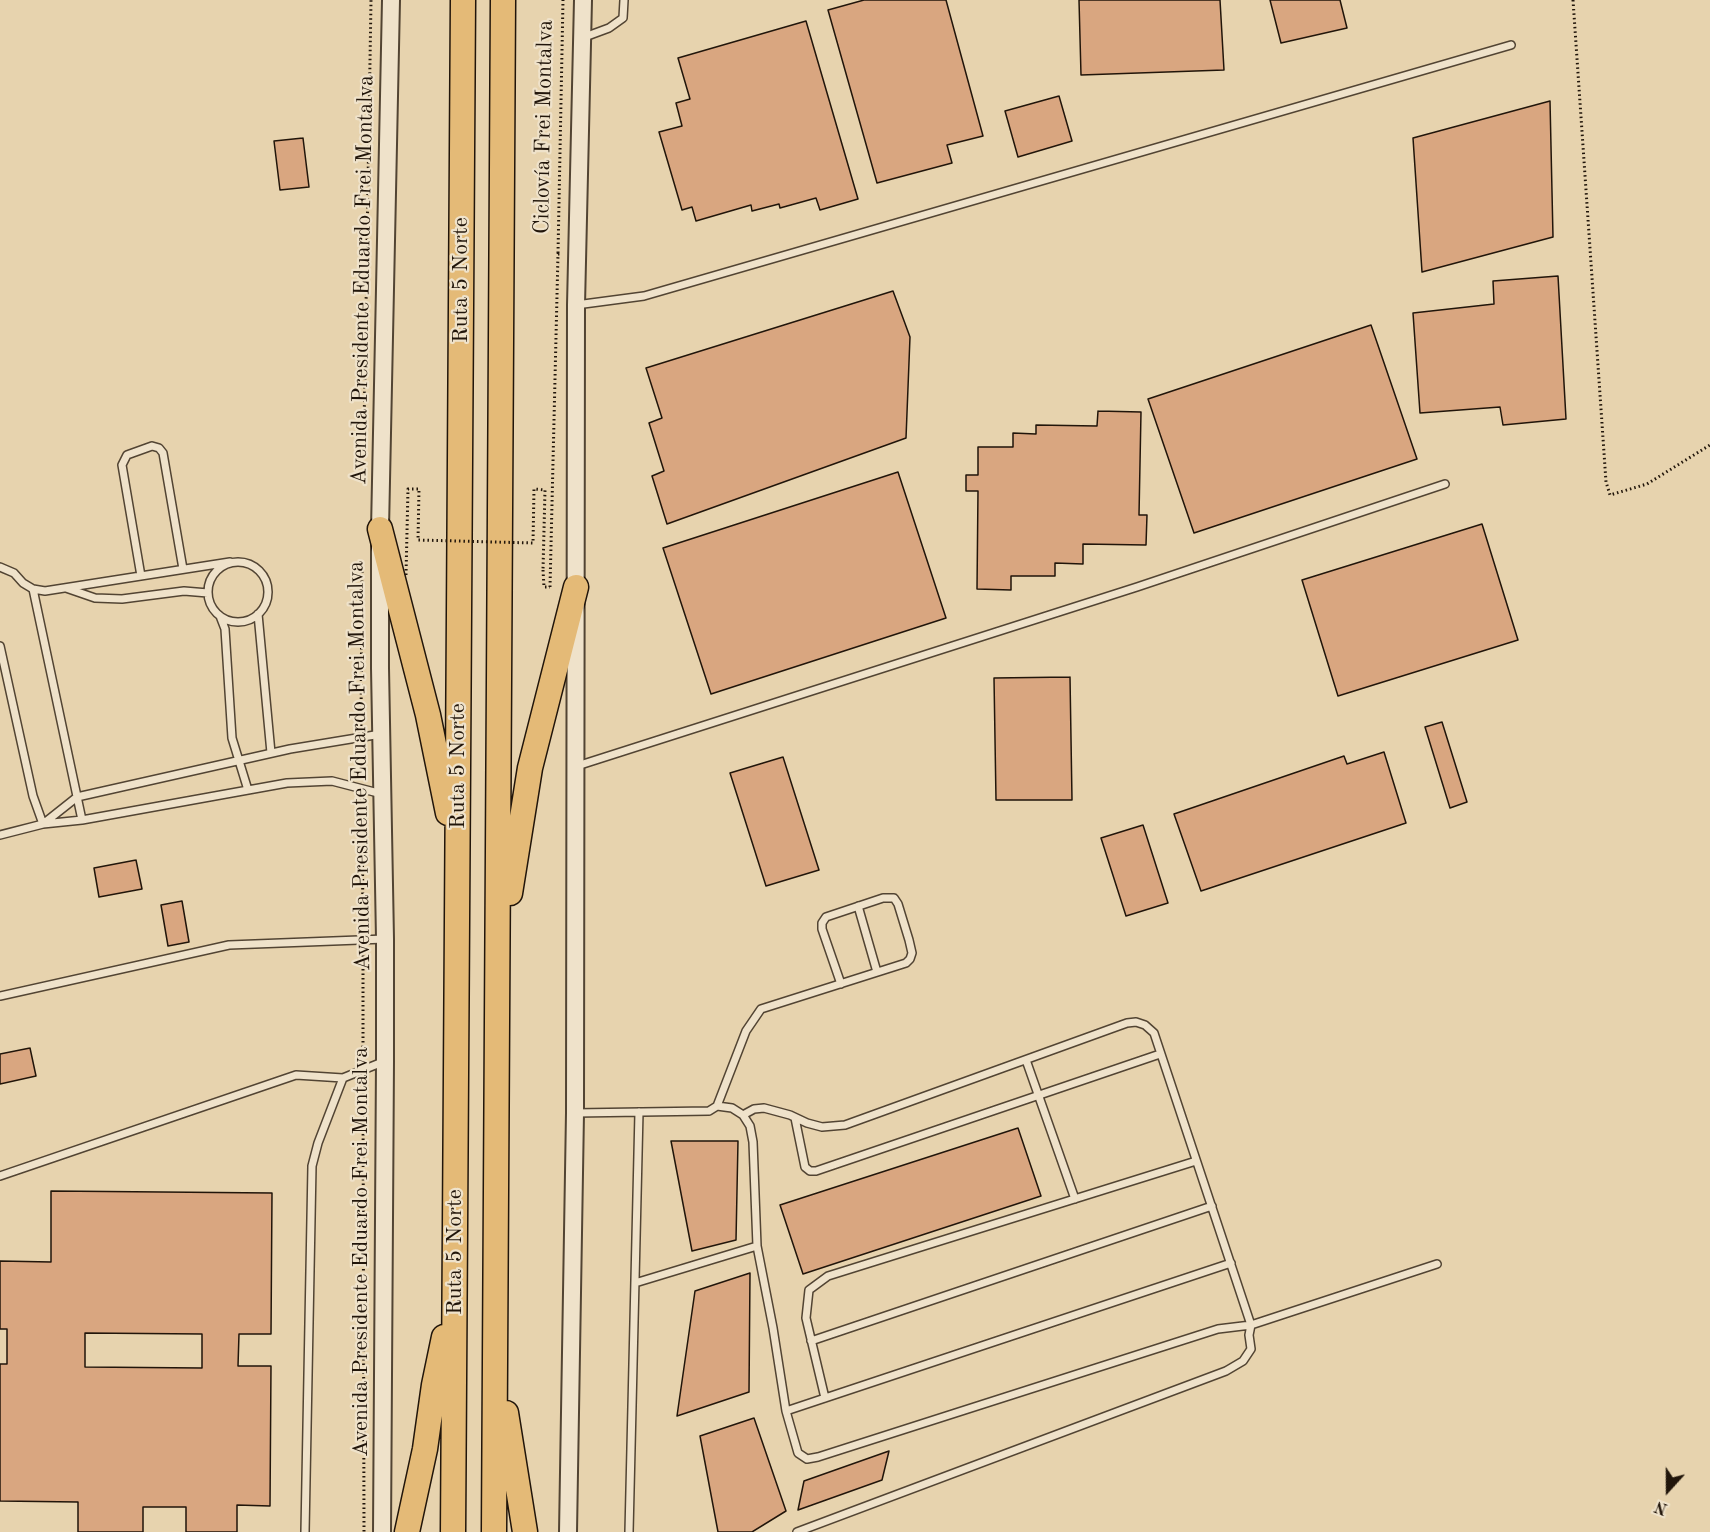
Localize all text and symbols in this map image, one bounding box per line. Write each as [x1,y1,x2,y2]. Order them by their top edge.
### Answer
street label: Ciclovía Frei Montalva [529,20,559,234]
street label: Avenida Presidente Eduardo Frei Montalva [346,75,380,485]
street label: Ruta 5 Norte [448,217,474,343]
street label: Avenida Presidente Eduardo Frei Montalva [343,561,377,971]
street label: Ruta 5 Norte [445,703,471,829]
street label: Avenida Presidente Eduardo Frei Montalva [348,1047,374,1457]
street label: Ruta 5 Norte [442,1189,468,1315]
north arrow [1638,1460,1698,1520]
text: N [1653,1497,1670,1516]

